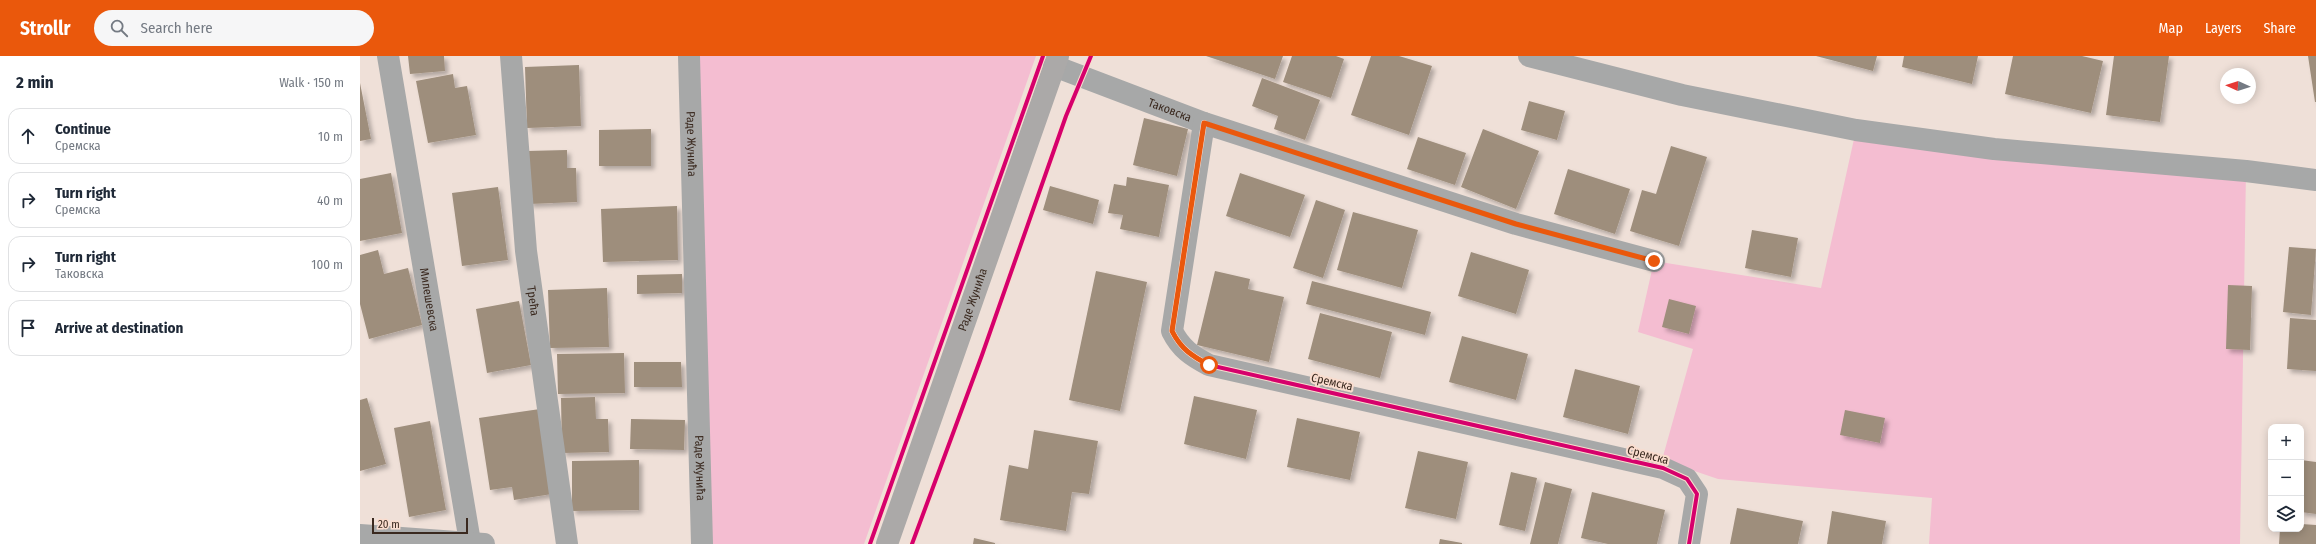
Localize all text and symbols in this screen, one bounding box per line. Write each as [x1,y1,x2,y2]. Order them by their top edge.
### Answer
search box [94,10,374,46]
text: Strollr [20,17,70,40]
icon: search [108,17,130,39]
text: Search here [140,19,213,37]
text: Map [2159,20,2183,37]
text: Layers [2205,20,2241,37]
text: Share [2263,20,2296,37]
north arrow [2220,68,2256,104]
text: 2 min [16,72,54,93]
text: Walk · 150 m [279,75,344,90]
street label: Таковска [1146,95,1194,125]
street label: Раде Жунића [683,111,699,177]
text: Continue [55,120,111,138]
icon: ahead [17,125,39,147]
text: 10 m [318,129,343,144]
text: Сремска [55,138,101,153]
text: Turn right [55,184,116,202]
icon: right [17,189,39,211]
text: 40 m [317,193,343,208]
text: Сремска [55,202,101,217]
text: Turn right [55,248,116,266]
route end [1645,252,1663,270]
icon: right [17,253,39,275]
text: 100 m [311,257,343,272]
text: Таковска [55,266,104,281]
street label: Раде Жунића [955,266,990,333]
street label: Милешевска [417,267,441,332]
street label: Трећа [524,285,542,317]
icon: arrive [17,317,39,339]
text: Arrive at destination [55,319,183,337]
route start [1200,356,1218,374]
street label: Сремска [1310,370,1354,394]
map controls [2268,424,2304,532]
button: + [2268,424,2304,460]
street label: Раде Жунића [692,435,708,501]
street label: Сремска [1626,443,1670,467]
button: − [2268,460,2304,496]
button: layers [2268,496,2304,532]
scale bar [372,516,468,535]
text: 20 m [378,518,400,531]

